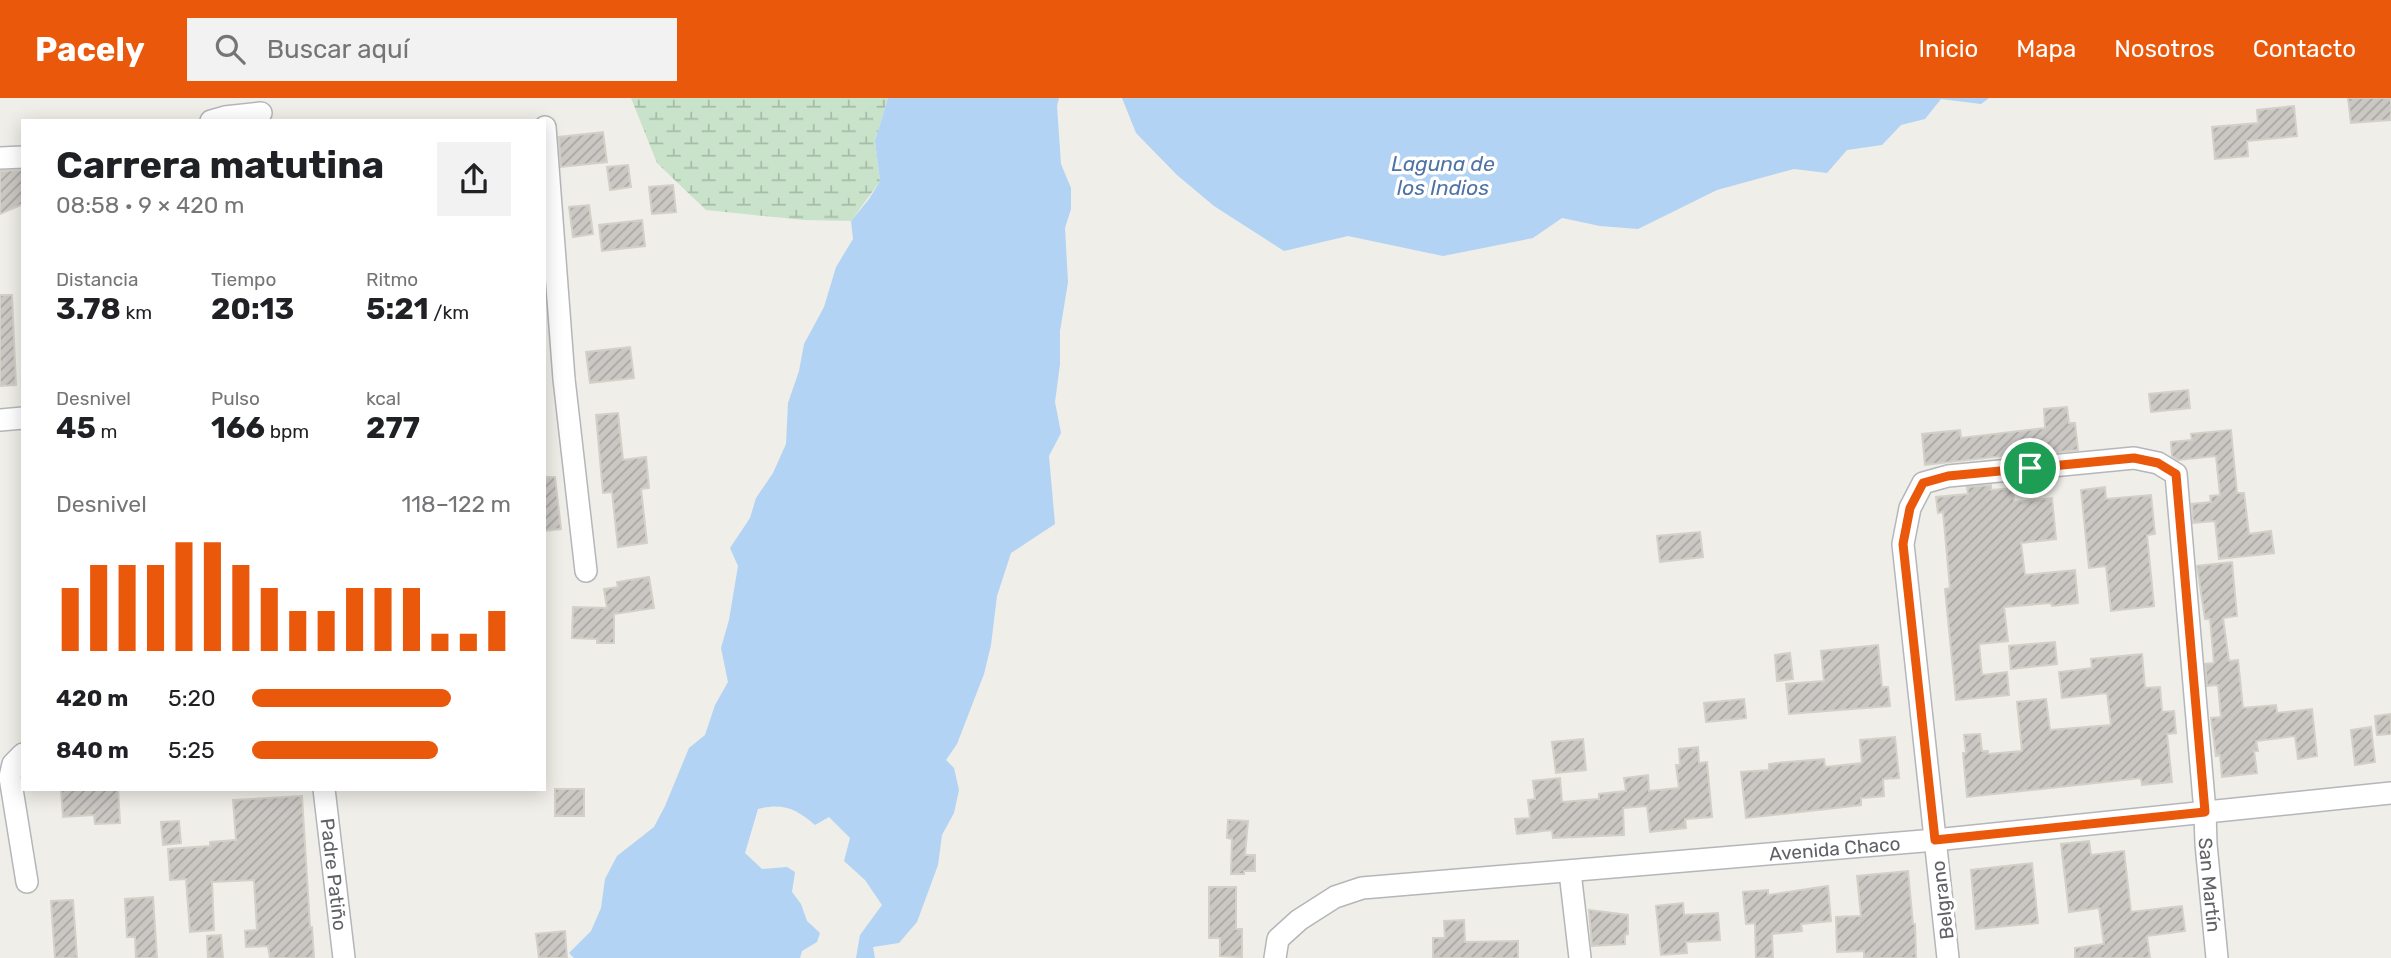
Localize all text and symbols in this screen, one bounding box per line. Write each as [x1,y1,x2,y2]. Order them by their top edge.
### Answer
search box [187,18,677,81]
text: Pacely [35,30,145,69]
icon: search [211,30,249,68]
text: Buscar aquí [267,34,409,65]
text: Inicio [1919,35,1978,63]
text: Mapa [2016,35,2076,63]
text: Nosotros [2114,35,2215,63]
text: Contacto [2253,35,2356,63]
text: Carrera matutina [56,142,384,188]
button: share [437,142,511,216]
water label: Laguna de los Indios [1391,151,1495,200]
text: 08:58 · 9 × 420 m [56,191,245,219]
text: Distancia [56,268,138,291]
text: Tiempo [211,268,276,291]
text: Ritmo [366,268,418,291]
text: 3.78 [56,291,121,327]
text: 20:13 [211,291,294,327]
text: 5:21 [366,291,429,327]
text: km [121,301,152,324]
text: /km [429,301,469,324]
text: Desnivel [56,387,131,410]
text: Pulso [211,387,260,410]
text: kcal [366,387,401,410]
text: 45 [56,410,96,446]
text: 166 [211,410,265,446]
text: 277 [366,410,420,446]
text: m [96,420,117,443]
text: bpm [265,420,309,443]
pin [2000,438,2060,498]
icon: arrive [2011,449,2049,487]
text: Desnivel [56,490,147,518]
text: 118–122 m [401,490,511,518]
text: 420 m [56,684,128,712]
text: 5:20 [168,684,216,712]
text: 840 m [56,736,129,764]
text: 5:25 [168,736,215,764]
street label: Padre Patiño [316,817,352,932]
street label: Avenida Chaco [1768,832,1901,866]
street label: San Martín [2194,837,2225,933]
street label: Belgrano [1926,859,1959,941]

